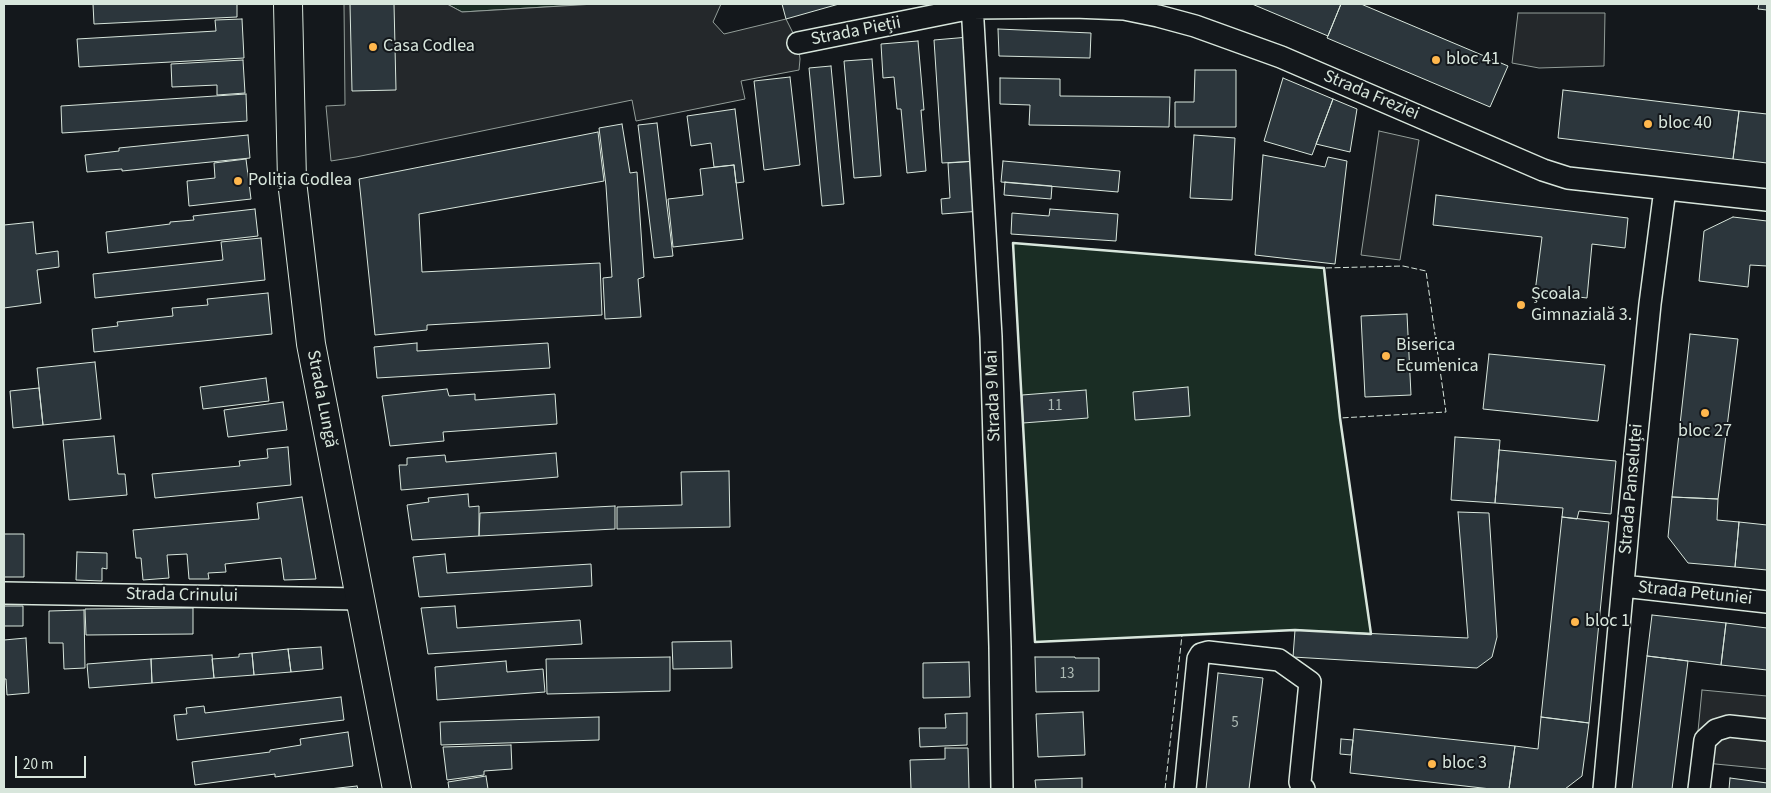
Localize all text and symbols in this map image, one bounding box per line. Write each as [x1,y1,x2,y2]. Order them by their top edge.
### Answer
street label: Strada Pieții [809,13,903,51]
place label: Casa Codlea [383,36,475,58]
marker: Casa Codlea [367,41,379,53]
place label: bloc 41 [1446,49,1500,71]
marker: bloc 41 [1430,54,1442,66]
street label: Strada Freziei [1320,66,1422,126]
place label: bloc 40 [1658,113,1712,135]
marker: bloc 40 [1642,118,1654,130]
place label: Poliția Codlea [248,170,352,192]
marker: Poliția Codlea [232,175,244,187]
place label: Școala Gimnazială 3. [1531,284,1632,326]
marker: Școala Gimnazială 3. [1515,299,1527,311]
place label: Biserica Ecumenica [1396,335,1479,378]
street label: Strada Lungă [301,348,341,450]
street label: Strada 9 Mai [982,350,1006,442]
marker: Biserica Ecumenica [1380,350,1392,362]
house number: 11 [1048,398,1062,416]
marker: bloc 27 [1699,407,1711,419]
place label: bloc 27 [1678,421,1732,443]
street label: Strada Panseluței [1616,423,1648,555]
street label: Strada Petuniei [1637,577,1753,611]
street label: Strada Crinului [126,584,238,608]
place label: bloc 1 [1585,611,1630,633]
marker: bloc 1 [1569,616,1581,628]
house number: 13 [1060,666,1074,684]
house number: 5 [1231,715,1239,733]
scale bar [18,746,89,778]
place label: bloc 3 [1442,753,1487,775]
text: 20 m [23,754,53,775]
marker: bloc 3 [1426,758,1438,770]

